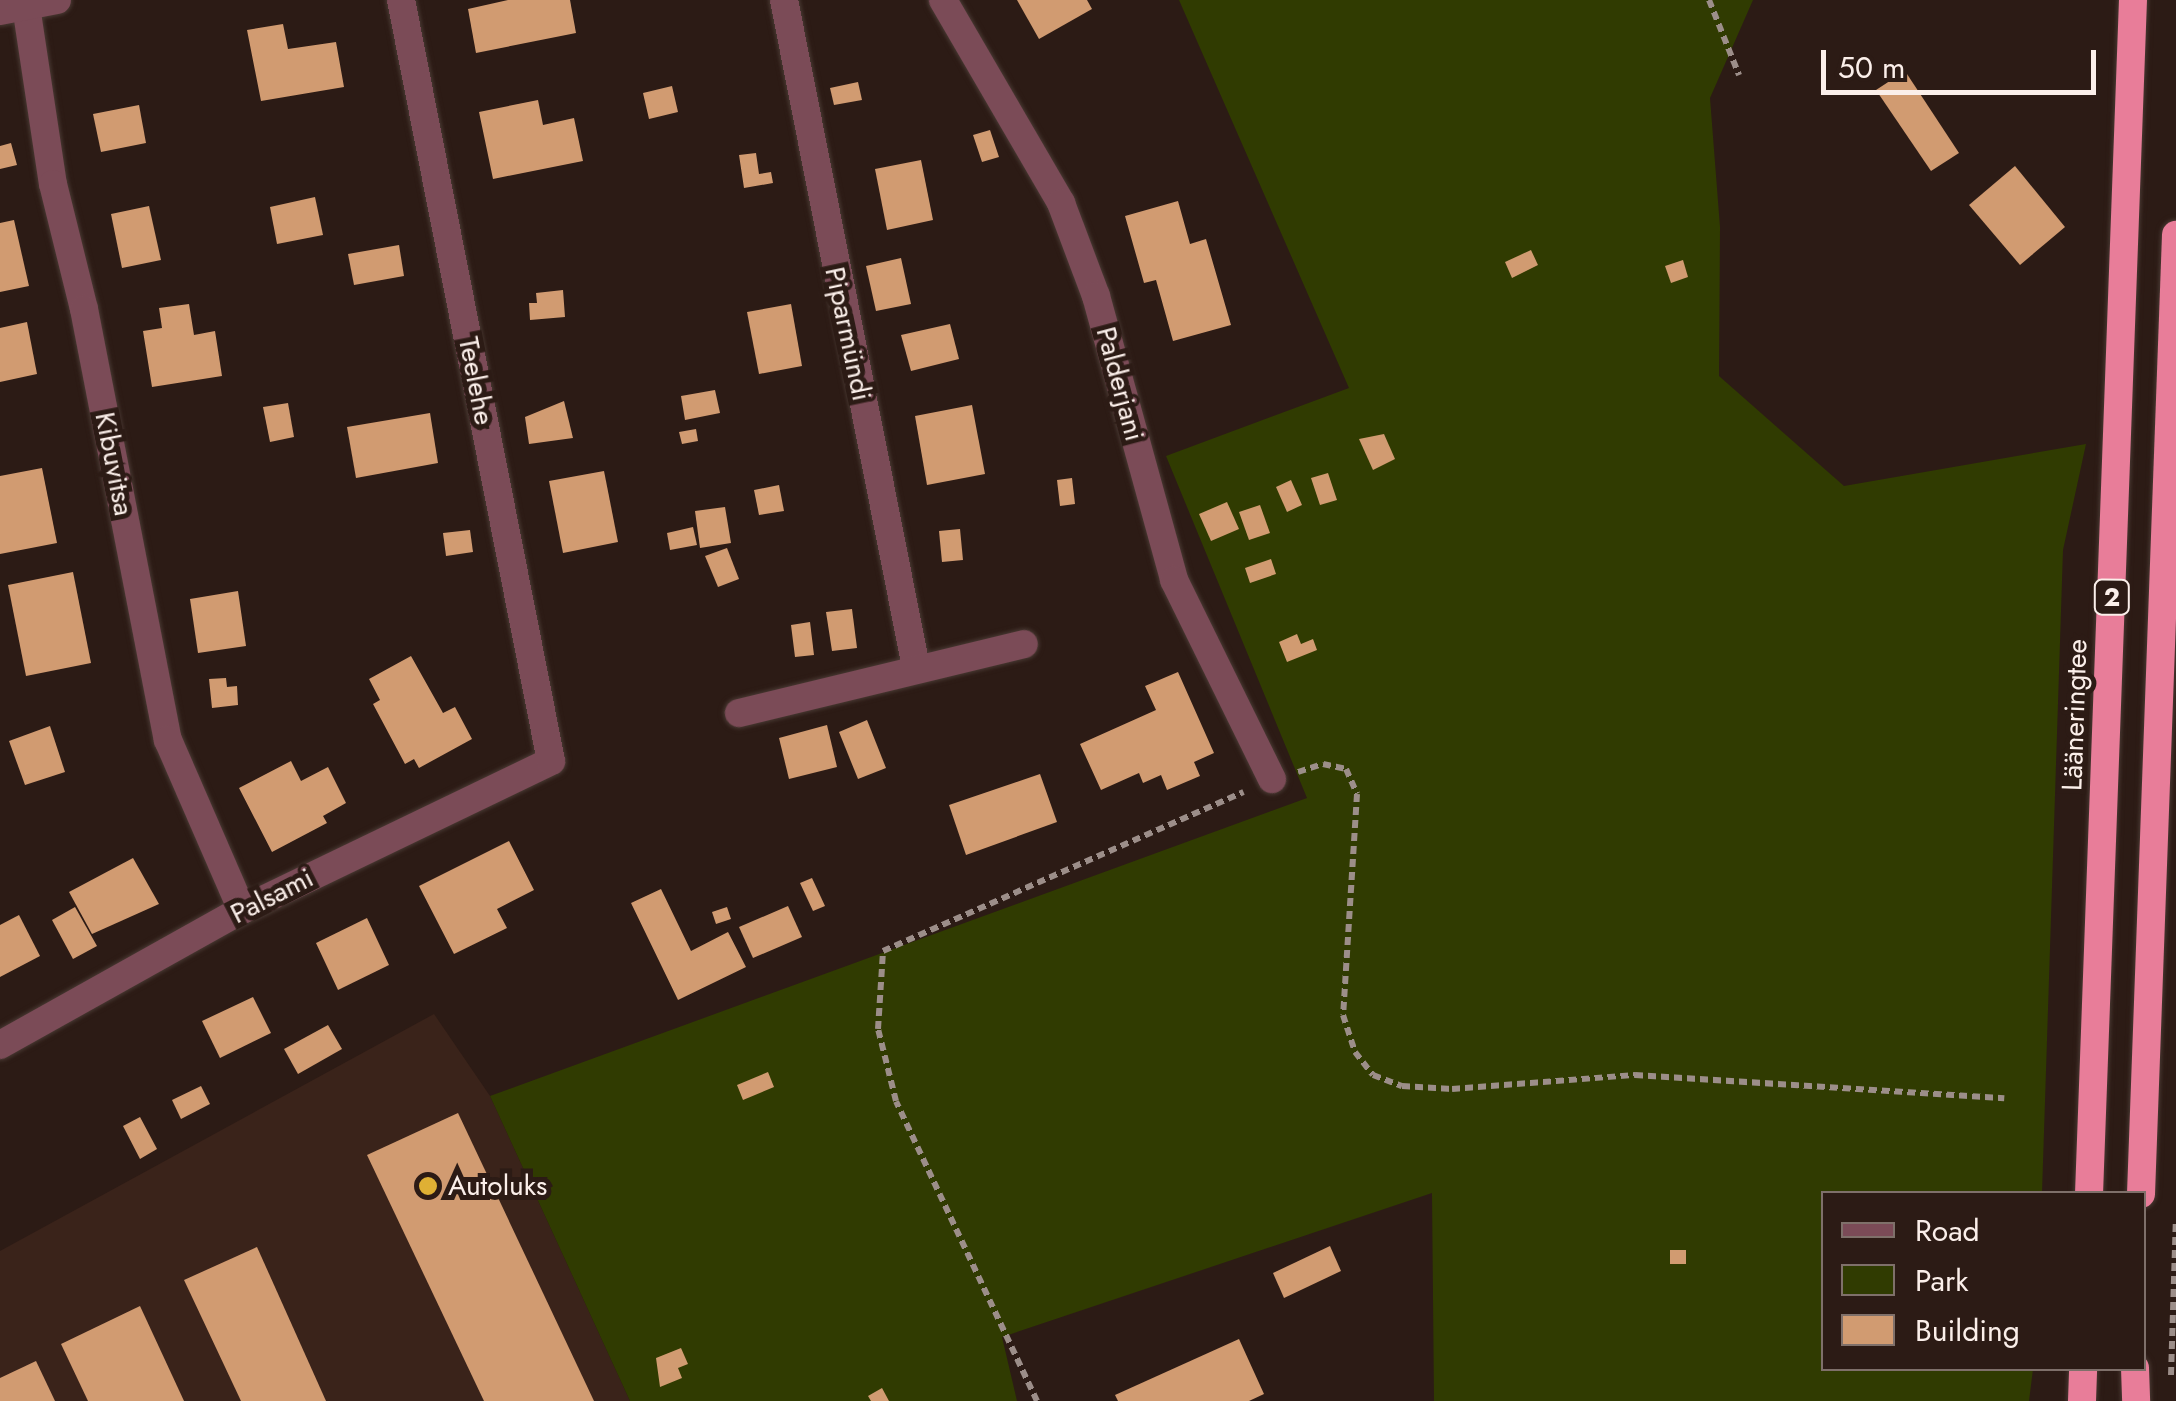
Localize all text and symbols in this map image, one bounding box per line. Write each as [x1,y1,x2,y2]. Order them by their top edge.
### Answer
scale bar [1826,30,2101,92]
text: 50 m [1838,46,1905,89]
street label: Piparmündi [817,264,879,404]
street label: Palderjani [1089,323,1151,445]
street label: Teelehe [451,334,501,428]
street label: Kibuvitsa [88,409,140,519]
road number: 2 [2092,577,2132,617]
street label: Lääneringtee [2056,638,2094,792]
street label: Palsami [225,861,319,931]
place label: Autoluks [448,1169,547,1203]
marker: Autoluks [417,1175,439,1197]
legend [1821,1191,2146,1371]
text: Road [1915,1209,1980,1252]
text: Park [1915,1259,1968,1302]
text: Building [1915,1309,2020,1352]

